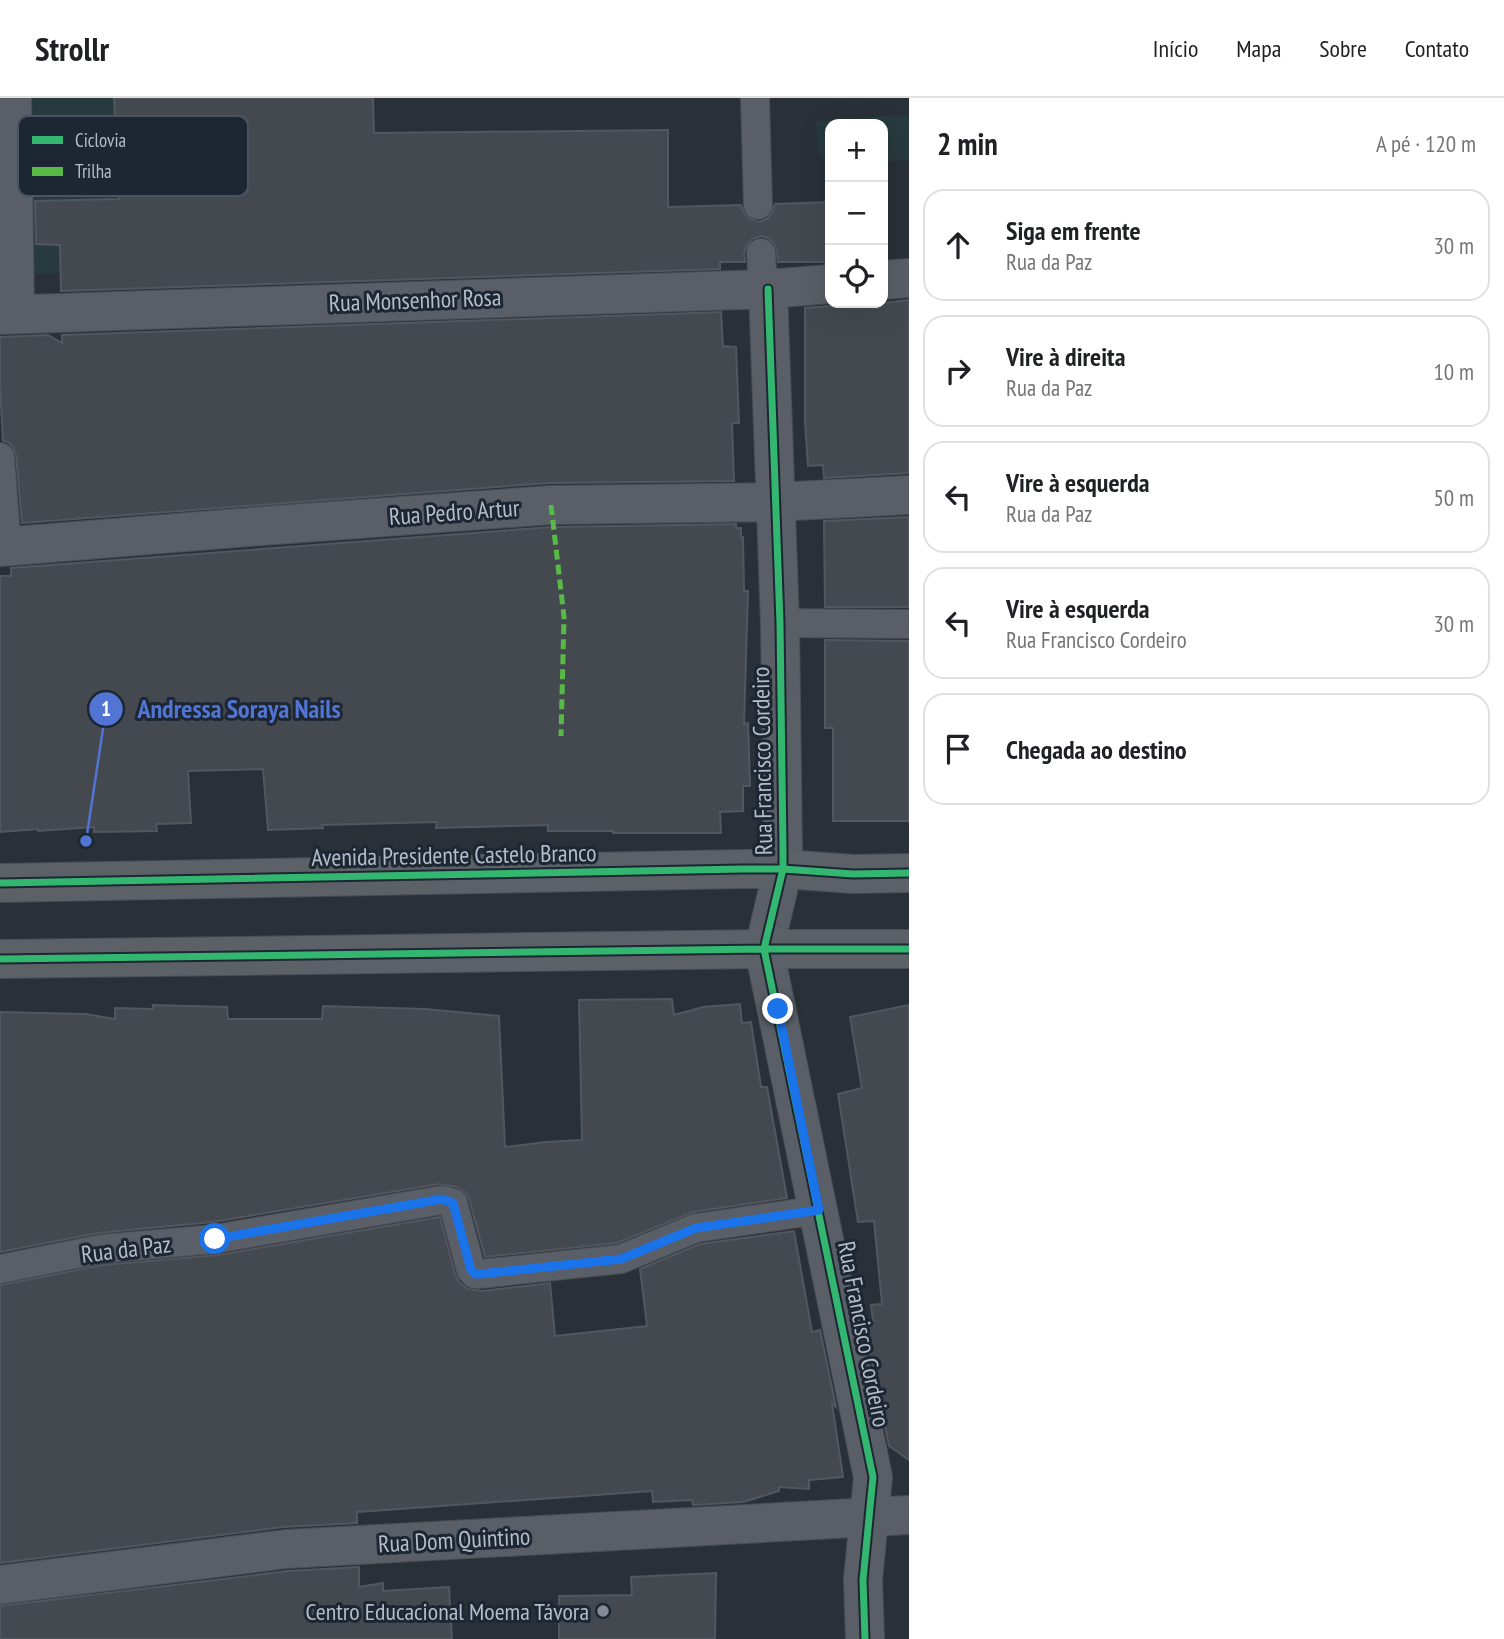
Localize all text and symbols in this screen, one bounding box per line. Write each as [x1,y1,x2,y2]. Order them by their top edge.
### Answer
text: Strollr [35,27,109,70]
text: Início [1153,33,1198,64]
text: Mapa [1236,33,1281,64]
text: Sobre [1319,33,1367,64]
text: Contato [1405,33,1469,64]
legend [18,116,248,196]
map controls [825,119,888,308]
button: + [825,119,888,182]
text: 2 min [937,124,998,163]
text: Ciclovia [75,128,126,152]
text: A pé · 120 m [1376,129,1476,158]
text: Trilha [75,159,112,183]
button: − [825,182,888,245]
text: Siga em frente [1006,214,1141,247]
icon: ahead [939,226,977,264]
text: 30 m [1433,231,1474,260]
button: locate [825,245,888,308]
text: Rua da Paz [1006,247,1092,276]
street label: Rua Monsenhor Rosa [328,281,502,319]
text: Vire à direita [1006,340,1125,373]
icon: right [939,352,977,390]
text: 10 m [1433,357,1474,386]
text: Rua da Paz [1006,373,1092,402]
text: Vire à esquerda [1006,466,1149,499]
icon: left [939,478,977,516]
text: 50 m [1433,483,1474,512]
street label: Rua Pedro Artur [388,492,521,532]
text: Rua da Paz [1006,499,1092,528]
text: Vire à esquerda [1006,592,1149,625]
icon: left [939,604,977,642]
text: 30 m [1433,609,1474,638]
text: Rua Francisco Cordeiro [1006,625,1187,654]
street label: Rua Francisco Cordeiro [745,667,779,855]
callout: Andressa Soraya Nails [88,685,354,732]
text: Andressa Soraya Nails [136,692,341,725]
text: 1 [101,695,111,722]
icon: arrive [939,730,977,768]
text: Chegada ao destino [1006,733,1187,766]
street label: Avenida Presidente Castelo Branco [311,837,597,873]
route end [762,993,793,1024]
route start [199,1223,230,1254]
street label: Rua da Paz [79,1228,173,1270]
street label: Rua Francisco Cordeiro [831,1239,897,1429]
street label: Rua Dom Quintino [377,1521,531,1559]
place label: Centro Educacional Moema Távora [305,1596,589,1627]
marker: Centro Educacional Moema Távora [595,1603,611,1619]

